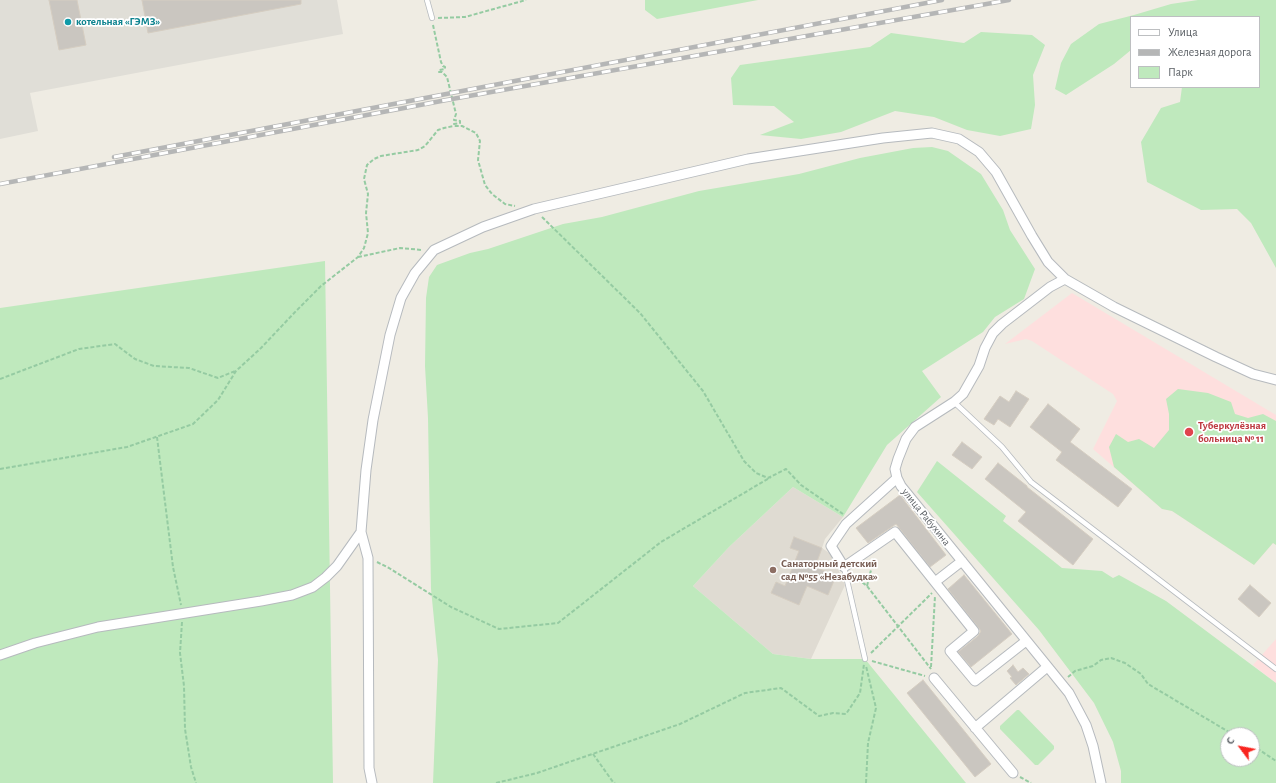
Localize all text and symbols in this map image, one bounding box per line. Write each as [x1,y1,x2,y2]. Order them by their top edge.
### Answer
place label: котельная «ГЭМЗ» [76,15,160,29]
legend [1130,16,1260,88]
marker: котельная «ГЭМЗ» [63,17,73,27]
text: Улица [1168,26,1198,38]
text: Железная дорога [1168,46,1252,58]
text: Парк [1168,66,1193,78]
place label: Туберкулёзная больница № 11 [1198,419,1266,445]
marker: Туберкулёзная больница № 11 [1183,426,1195,438]
street label: улица Рабухина [899,486,953,548]
place label: Санаторный детский сад №55 «Незабудка» [781,557,878,583]
marker: Санаторный детский сад №55 «Незабудка» [768,565,778,575]
north arrow [1220,727,1260,767]
text: С [1224,735,1237,746]

